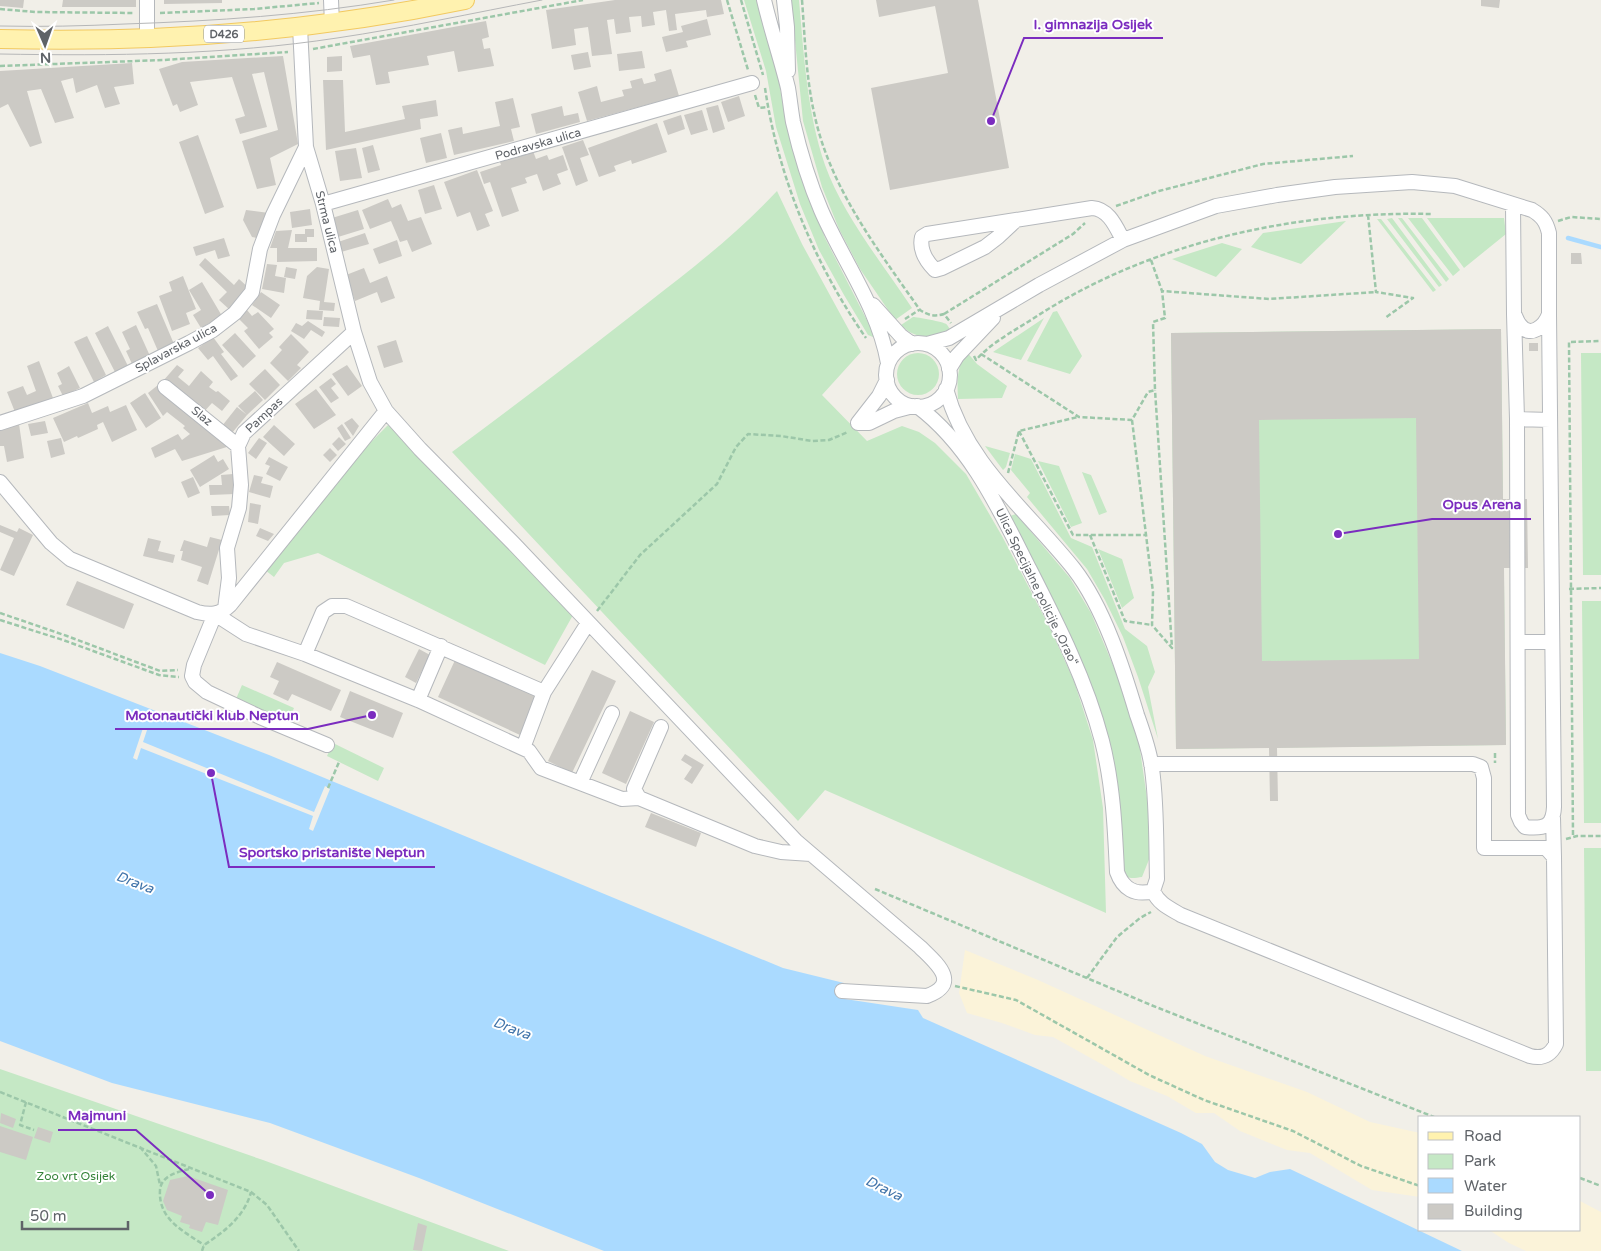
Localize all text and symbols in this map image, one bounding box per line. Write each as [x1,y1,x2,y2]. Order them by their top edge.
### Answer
callout: I. gimnazija Osijek [1024,9,1163,38]
text: I. gimnazija Osijek [1034,16,1153,33]
north arrow [20,20,70,70]
road number: D426 [204,26,244,42]
text: N [40,49,51,66]
street label: Podravska ulica [493,125,583,163]
street label: Strma ulica [313,189,341,255]
street label: Splavarska ulica [133,321,219,375]
street label: Pampas [243,394,286,436]
street label: Slaz [189,403,215,429]
callout: Opus Arena [1432,490,1531,519]
text: Opus Arena [1443,496,1522,513]
street label: Ulica Specijalne policije „Orao“ [993,506,1081,668]
callout: Motonautički klub Neptun [115,700,308,729]
text: Motonautički klub Neptun [125,707,299,724]
callout: Sportsko pristanište Neptun [229,838,435,867]
text: Sportsko pristanište Neptun [239,844,425,861]
water label: Drava [114,868,157,898]
water label: Drava [491,1014,534,1044]
callout: Majmuni [58,1101,136,1130]
text: Majmuni [68,1107,126,1124]
legend [1418,1116,1581,1231]
text: Road [1464,1127,1502,1145]
text: Park [1464,1152,1496,1170]
park label: Zoo vrt Osijek [37,1169,116,1183]
water label: Drava [863,1172,906,1205]
text: Water [1464,1177,1507,1195]
scale bar [22,1198,129,1230]
text: Building [1464,1202,1523,1220]
text: 50 m [30,1207,67,1225]

